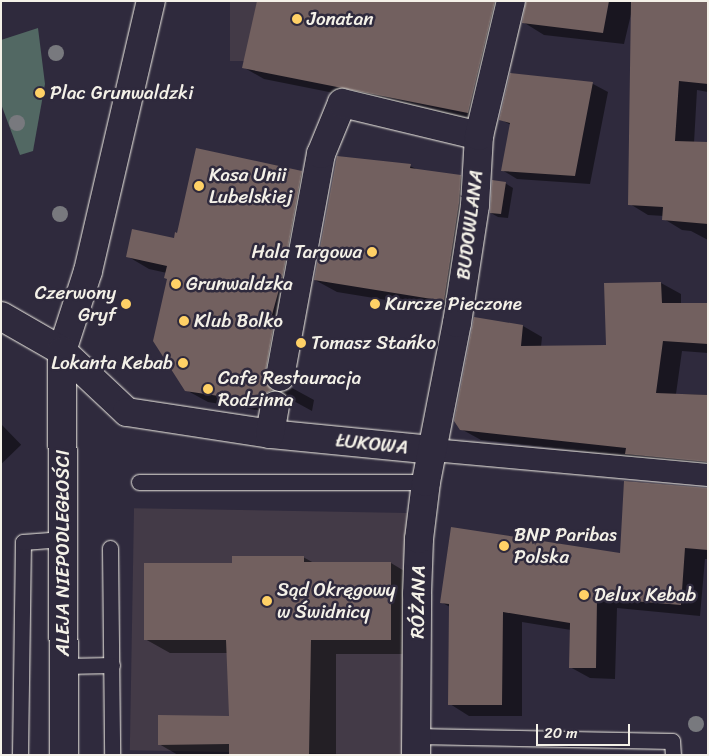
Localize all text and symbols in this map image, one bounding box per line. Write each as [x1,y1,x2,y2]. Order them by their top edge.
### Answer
place label: Jonatan [307,8,373,30]
marker: Jonatan [291,13,303,25]
place label: Plac Grunwaldzki [50,82,193,104]
marker: Plac Grunwaldzki [34,87,46,99]
place label: Kasa Unii Lubelskiej [209,164,293,208]
street label: BUDOWLANA [452,169,488,281]
marker: Kasa Unii Lubelskiej [193,180,205,192]
place label: Hala Targowa [251,241,362,263]
marker: Hala Targowa [366,246,378,258]
place label: Grunwaldzka [186,273,293,295]
marker: Grunwaldzka [170,278,182,290]
place label: Czerwony Gryf [35,282,116,326]
place label: Kurcze Pieczone [385,293,522,315]
marker: Czerwony Gryf [120,298,132,310]
marker: Kurcze Pieczone [369,298,381,310]
place label: Klub Bolko [194,310,283,332]
marker: Klub Bolko [178,315,190,327]
place label: Tomasz Stańko [311,332,436,354]
marker: Tomasz Stańko [295,337,307,349]
place label: Lokanta Kebab [51,352,173,374]
marker: Lokanta Kebab [177,357,189,369]
place label: Cafe Restauracja Rodzinna [218,367,363,411]
marker: Cafe Restauracja Rodzinna [202,383,214,395]
street label: ŁUKOWA [335,429,409,459]
street label: ALEJA NIEPODLEGŁOŚCI [52,450,74,656]
place label: BNP Paribas Polska [514,524,617,568]
marker: BNP Paribas Polska [498,540,510,552]
street label: RÓŻANA [406,565,430,639]
place label: Sąd Okręgowy w Świdnicy [277,579,396,623]
place label: Delux Kebab [594,584,697,606]
marker: Delux Kebab [578,589,590,601]
marker: Sąd Okręgowy w Świdnicy [261,595,273,607]
scale bar [539,714,633,746]
text: 20 m [544,720,578,746]

